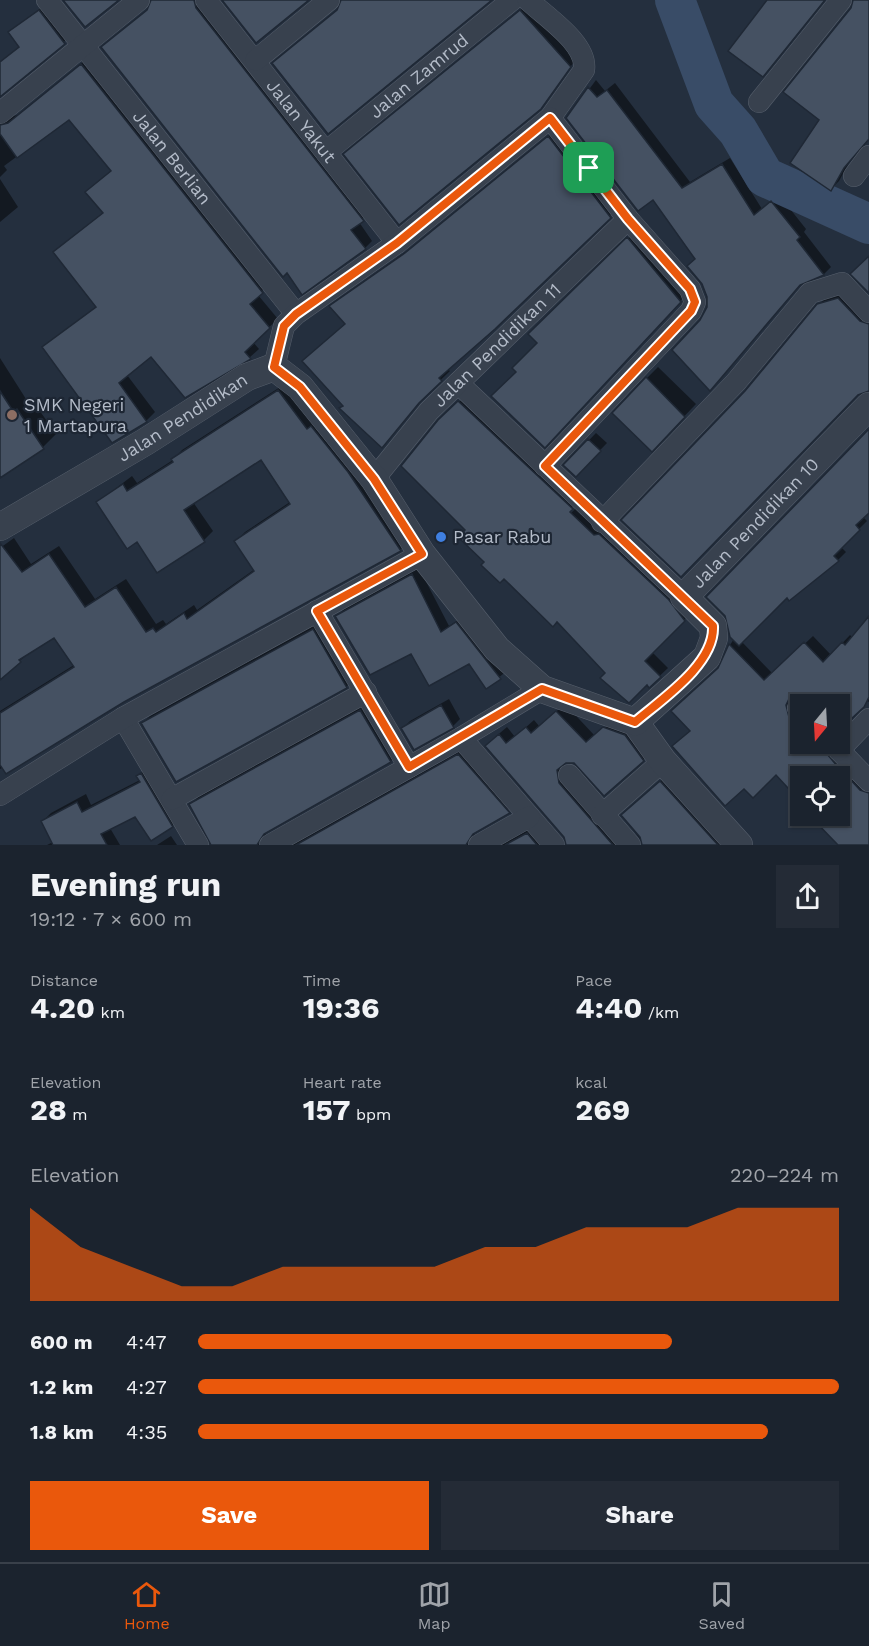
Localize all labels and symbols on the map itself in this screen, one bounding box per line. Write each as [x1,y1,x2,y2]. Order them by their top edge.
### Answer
street label: Jalan Zamrud [365,29,472,122]
street label: Jalan Yakut [262,75,341,167]
street label: Jalan Berlian [129,106,216,208]
pin [563,142,614,193]
street label: Jalan Pendidikan 11 [429,279,565,411]
street label: Jalan Pendidikan [114,369,251,466]
place label: SMK Negeri 1 Martapura [24,394,127,436]
marker: SMK Negeri 1 Martapura [5,408,19,422]
street label: Jalan Pendidikan 10 [687,453,823,592]
place label: Pasar Rabu [453,526,551,547]
marker: Pasar Rabu [434,530,448,544]
north arrow [790,694,850,754]

